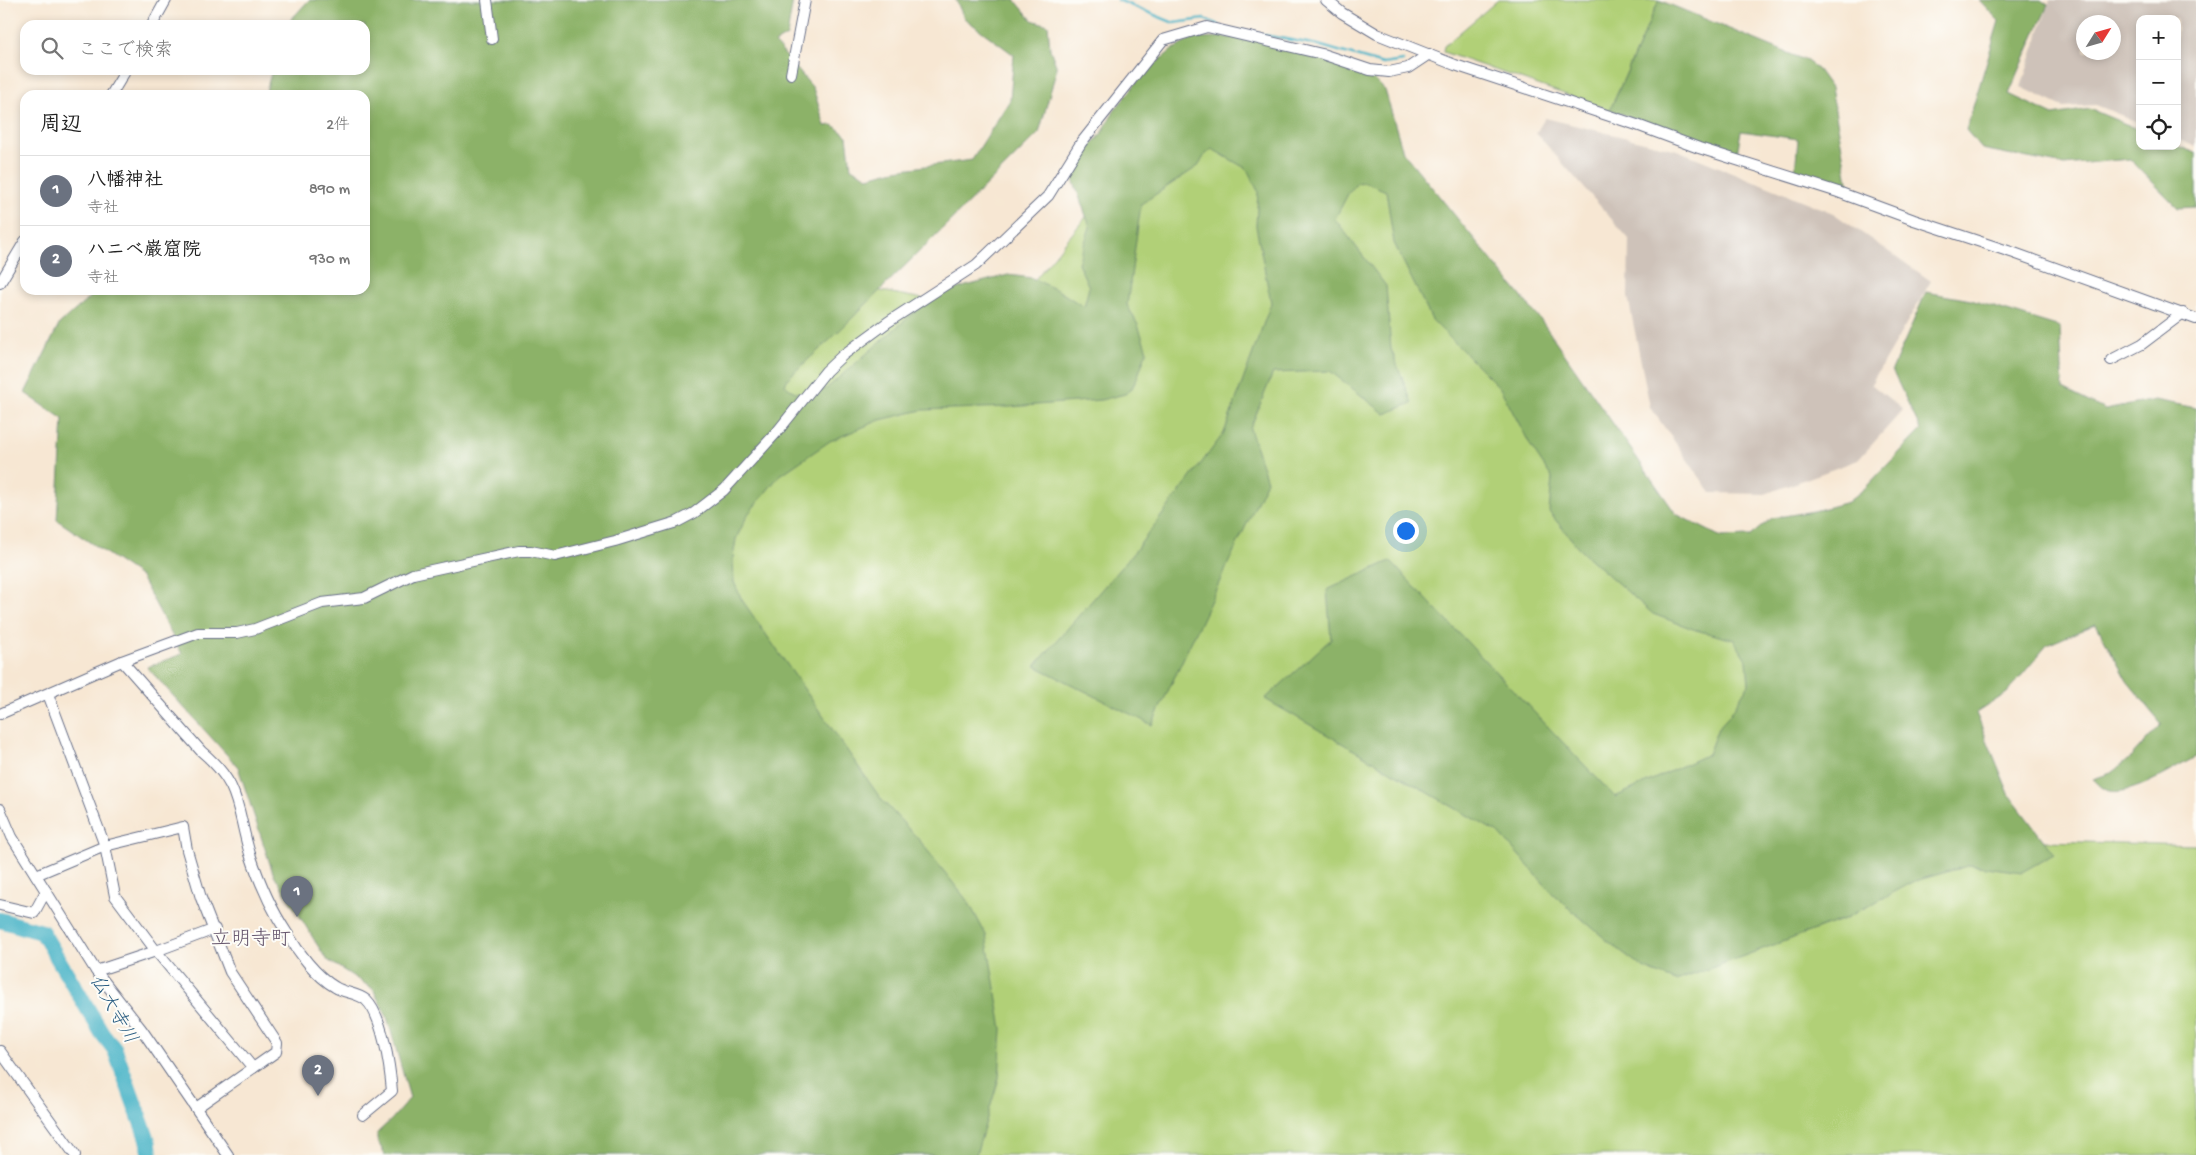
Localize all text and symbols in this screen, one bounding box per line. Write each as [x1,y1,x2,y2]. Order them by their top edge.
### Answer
north arrow [2076,15,2121,60]
map controls [2136,15,2181,150]
button: + [2136,15,2181,60]
search box [20,20,370,75]
icon: search [38,34,66,62]
text: ここで検索 [78,40,173,63]
button: − [2136,60,2181,105]
button: locate [2136,105,2181,150]
text: 周辺 [40,114,82,139]
text: 2件 [326,117,350,136]
text: 八幡神社 [87,170,163,193]
text: 1 [53,181,59,200]
text: 890 m [309,181,350,200]
text: 寺社 [87,200,119,219]
text: ハニベ巌窟院 [87,240,201,263]
text: 2 [52,251,60,270]
text: 930 m [309,251,350,270]
text: 寺社 [87,270,119,289]
your location [1393,518,1419,544]
pin: 1 [281,876,313,917]
district label: 立明寺町 [211,927,291,952]
water label: 仏大寺川 [83,971,142,1049]
pin: 2 [302,1055,334,1096]

